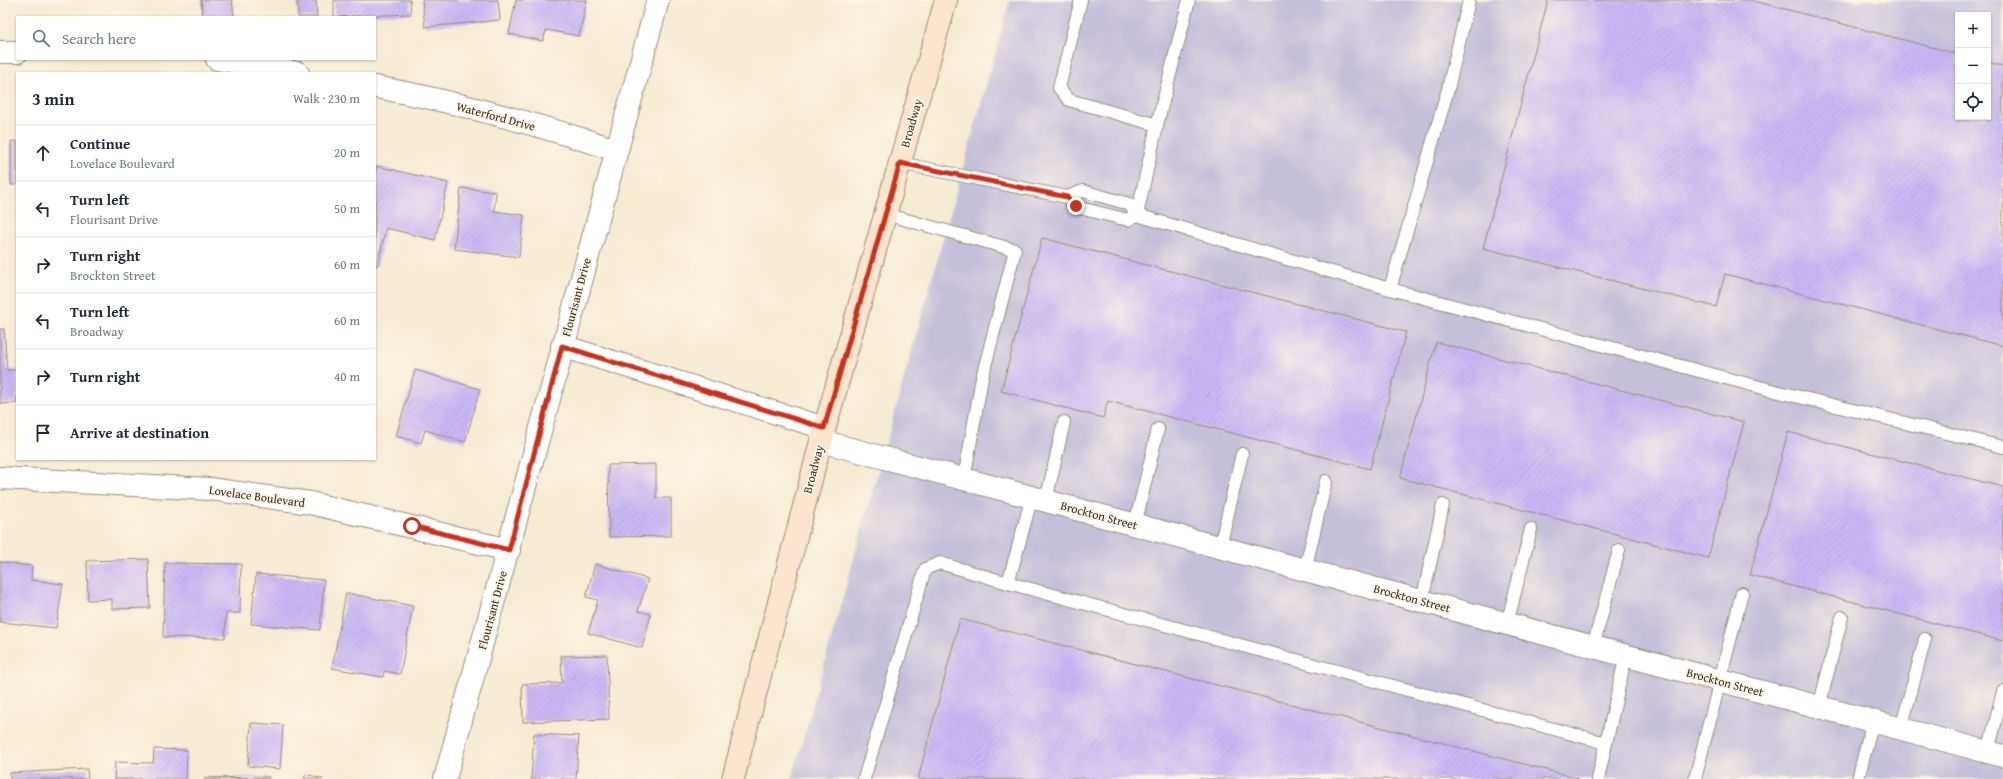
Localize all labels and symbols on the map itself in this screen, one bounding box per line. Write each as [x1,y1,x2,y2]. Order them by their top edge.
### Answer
street label: Waterford Drive [455,97,538,135]
street label: Broadway [896,97,926,149]
route end [1067,197,1085,215]
street label: Flourisant Drive [557,255,595,338]
street label: Broadway [798,443,828,495]
street label: Lovelace Boulevard [208,481,307,511]
street label: Brockton Street [1059,497,1140,534]
route start [403,517,421,535]
street label: Flourisant Drive [473,568,511,651]
street label: Brockton Street [1372,580,1453,617]
street label: Brockton Street [1685,664,1766,701]

